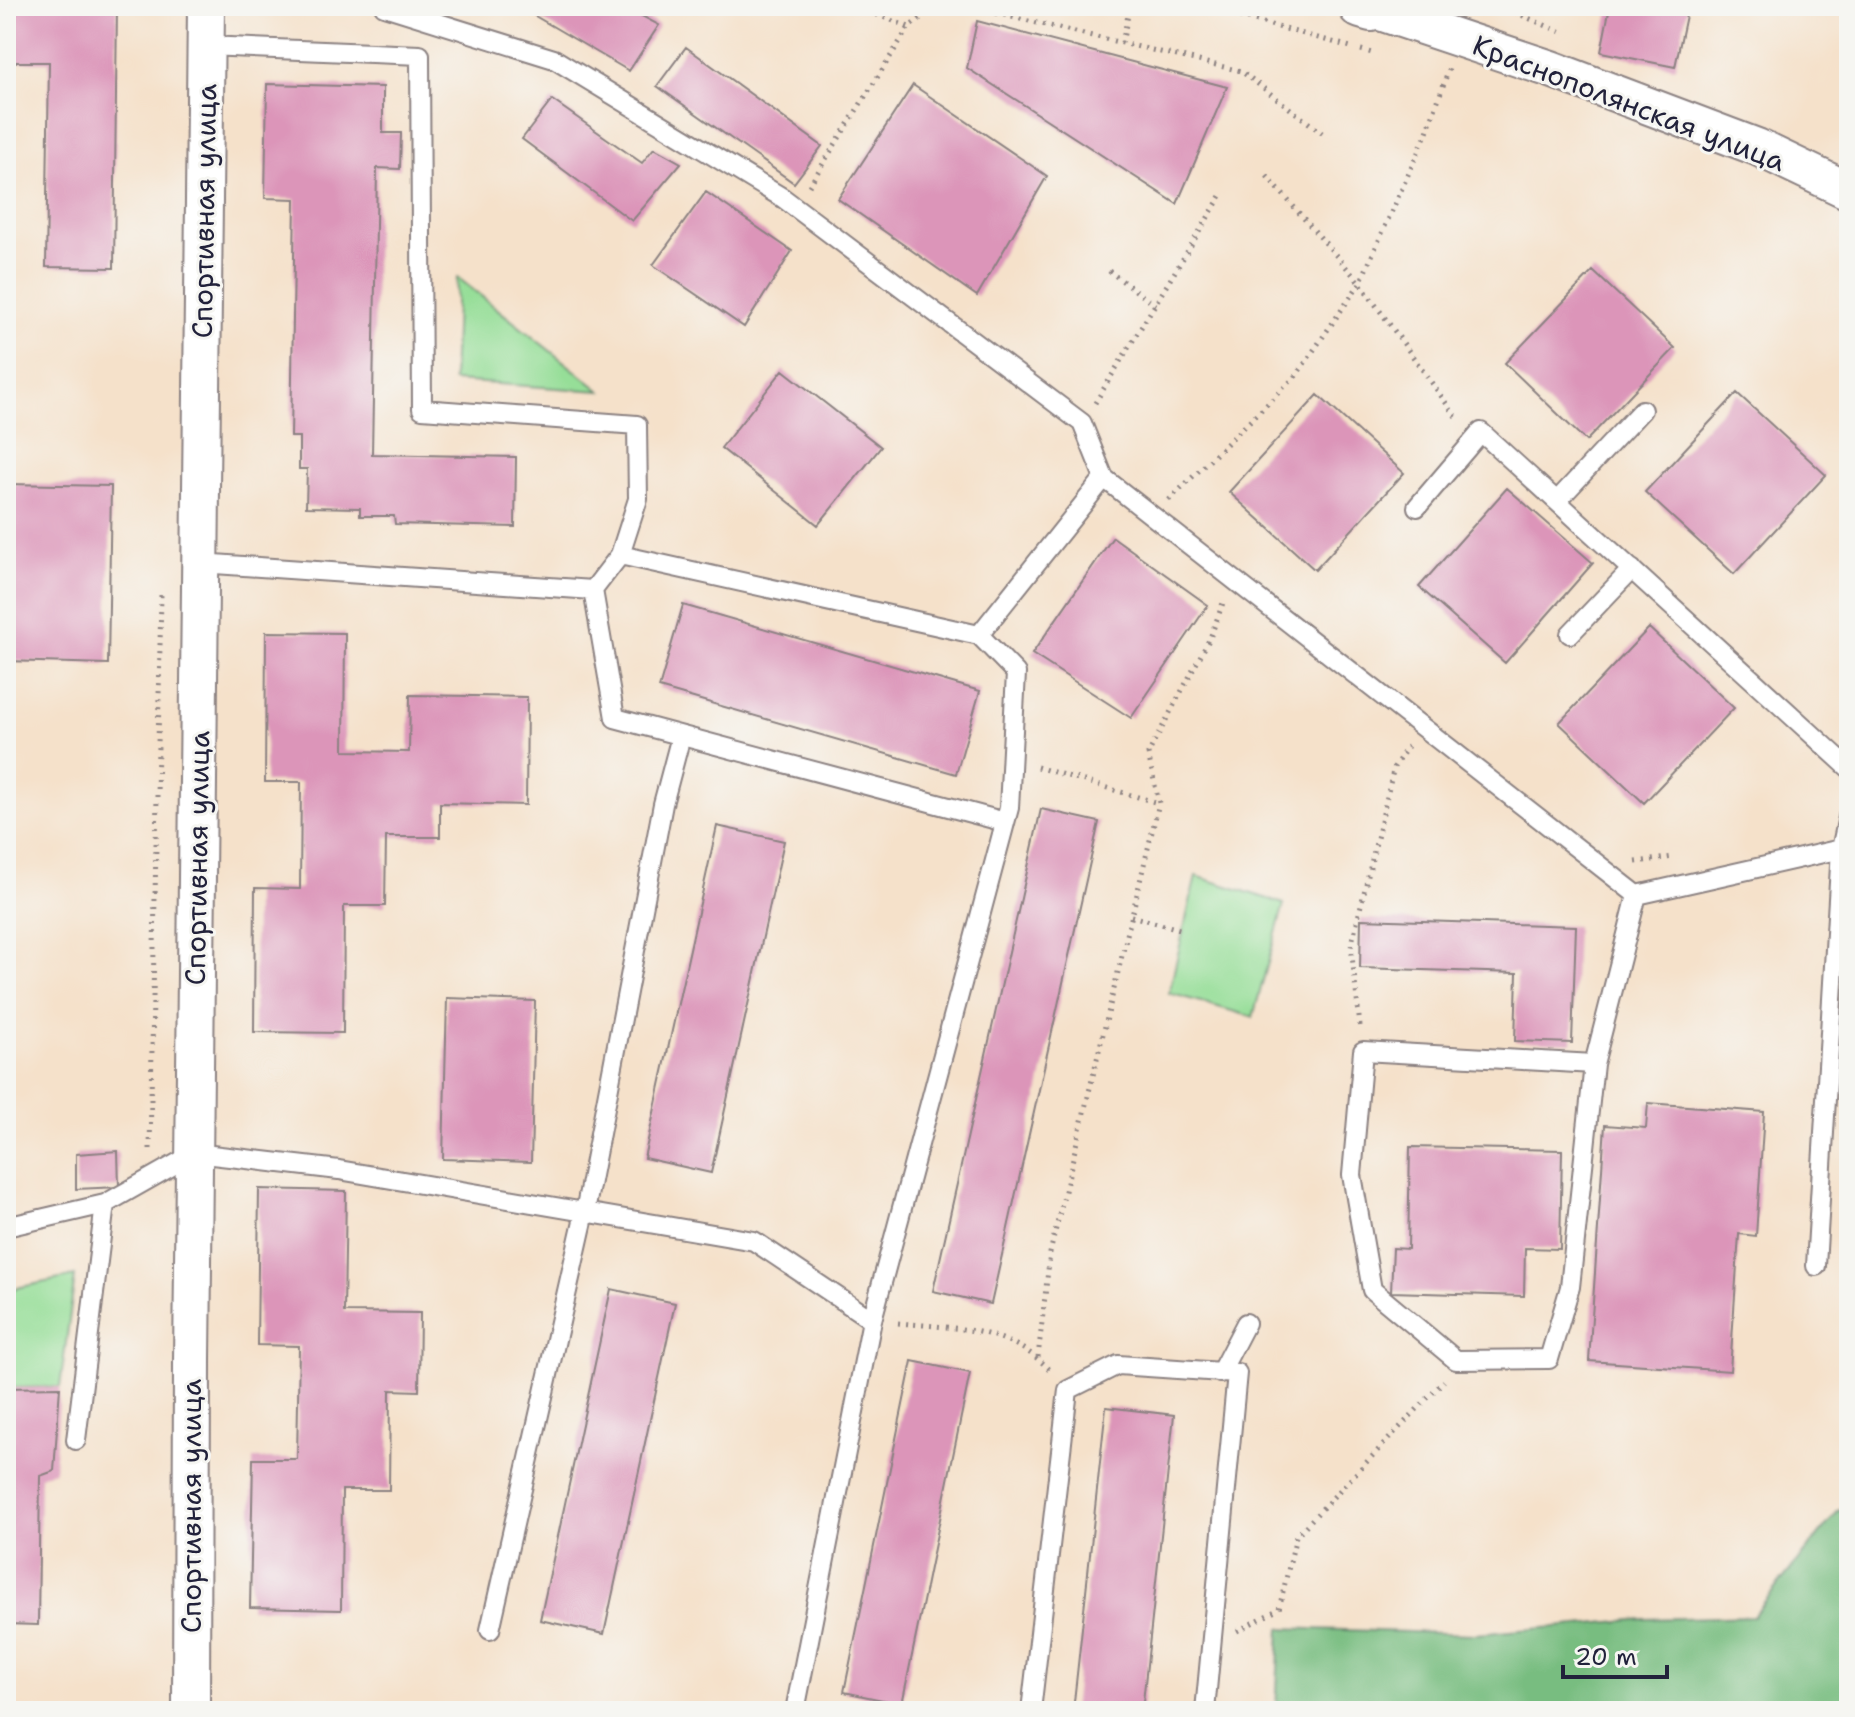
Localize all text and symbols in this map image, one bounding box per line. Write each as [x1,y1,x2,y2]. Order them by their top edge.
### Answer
street label: Краснополянская улица [1467,26,1791,180]
street label: Спортивная улица [183,83,225,339]
street label: Спортивная улица [176,730,218,986]
street label: Спортивная улица [172,1379,210,1633]
scale bar [1563,1629,1667,1679]
text: 20 m [1575,1641,1637,1673]

